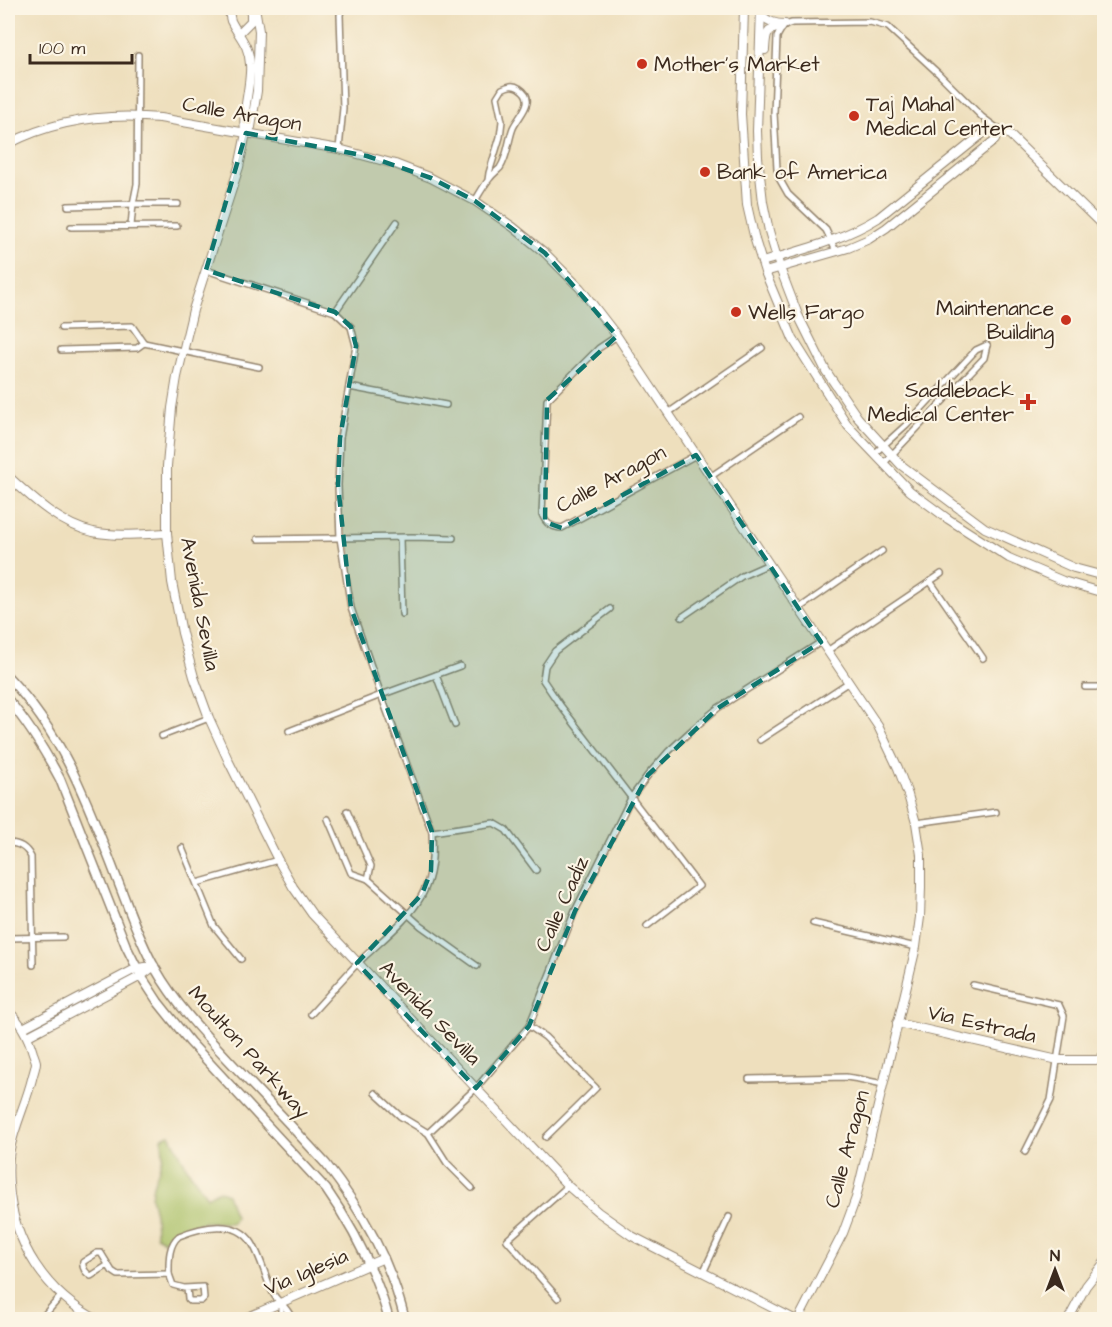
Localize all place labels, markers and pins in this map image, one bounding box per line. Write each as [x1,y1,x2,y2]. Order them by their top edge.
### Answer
place label: Mother's Market [654,50,820,79]
marker: Mother's Market [635,57,649,71]
place label: Taj Mahal Medical Center [866,90,1013,143]
marker: Taj Mahal Medical Center [847,109,861,123]
place label: Bank of America [717,158,887,187]
marker: Bank of America [698,165,712,179]
place label: Maintenance Building [936,294,1054,349]
place label: Wells Fargo [748,298,864,329]
marker: Wells Fargo [729,305,743,319]
marker: Maintenance Building [1059,313,1073,327]
place label: Saddleback Medical Center [867,376,1014,429]
marker: Saddleback Medical Center [1019,393,1037,411]

